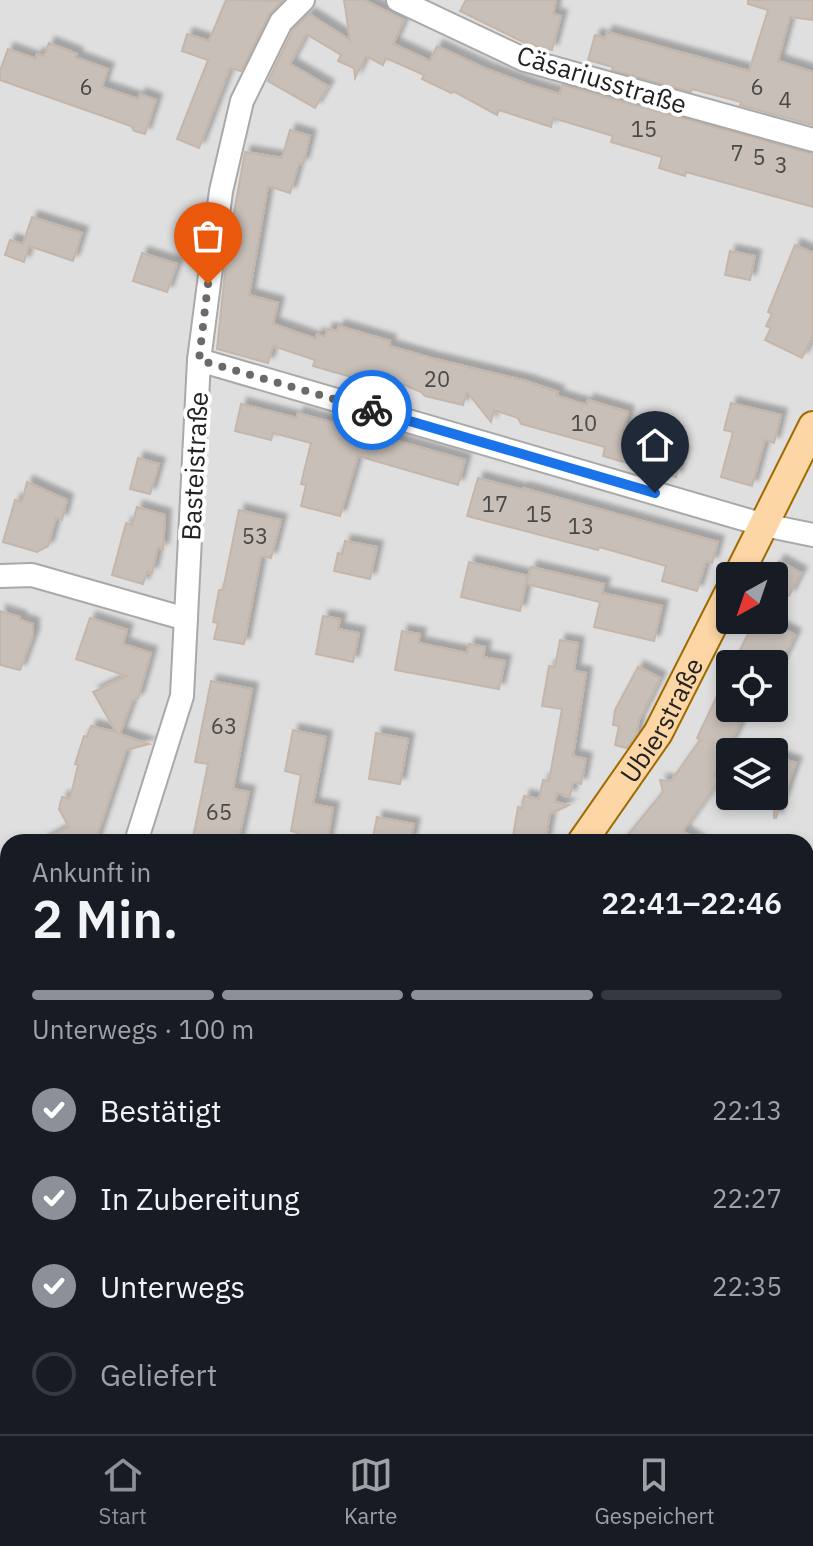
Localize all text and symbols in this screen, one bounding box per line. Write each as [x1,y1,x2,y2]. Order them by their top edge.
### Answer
street label: Cäsariusstraße [513,37,691,121]
house number: 6 [79,72,93,101]
house number: 6 [750,72,764,101]
house number: 4 [778,85,792,114]
house number: 15 [631,114,657,143]
house number: 7 [730,138,744,167]
house number: 5 [752,142,766,171]
house number: 3 [774,150,788,179]
pin [174,202,242,284]
icon: bag [186,214,230,258]
house number: 20 [424,364,450,393]
courier [332,370,412,450]
icon: bike [350,388,394,432]
street label: Basteistraße [173,391,215,541]
house number: 10 [571,408,597,437]
pin [621,411,689,493]
icon: home [633,423,677,467]
house number: 17 [482,489,508,518]
house number: 15 [526,499,552,528]
house number: 13 [568,511,594,540]
house number: 53 [242,521,268,550]
north arrow [716,562,788,634]
map controls [716,562,788,810]
button: locate [716,650,788,722]
street label: Ubierstraße [612,652,711,789]
house number: 63 [211,711,237,740]
button: layers [716,738,788,810]
house number: 65 [206,797,232,826]
text: Ankunft in [32,855,151,889]
text: 22:41–22:46 [601,883,782,922]
text: 2 Min. [32,885,178,952]
text: Unterwegs · 100 m [32,1012,254,1046]
icon: check [32,1088,76,1132]
text: Bestätigt [100,1091,221,1130]
text: 22:13 [712,1093,782,1127]
icon: check [32,1176,76,1220]
text: In Zubereitung [100,1179,300,1218]
text: 22:27 [712,1181,782,1215]
icon: check [32,1264,76,1308]
text: Unterwegs [100,1267,245,1306]
text: 22:35 [712,1269,782,1303]
text: Geliefert [100,1355,217,1394]
tab: Start [99,1453,147,1530]
tab: Karte [344,1453,397,1530]
tab: Gespeichert [594,1453,714,1530]

